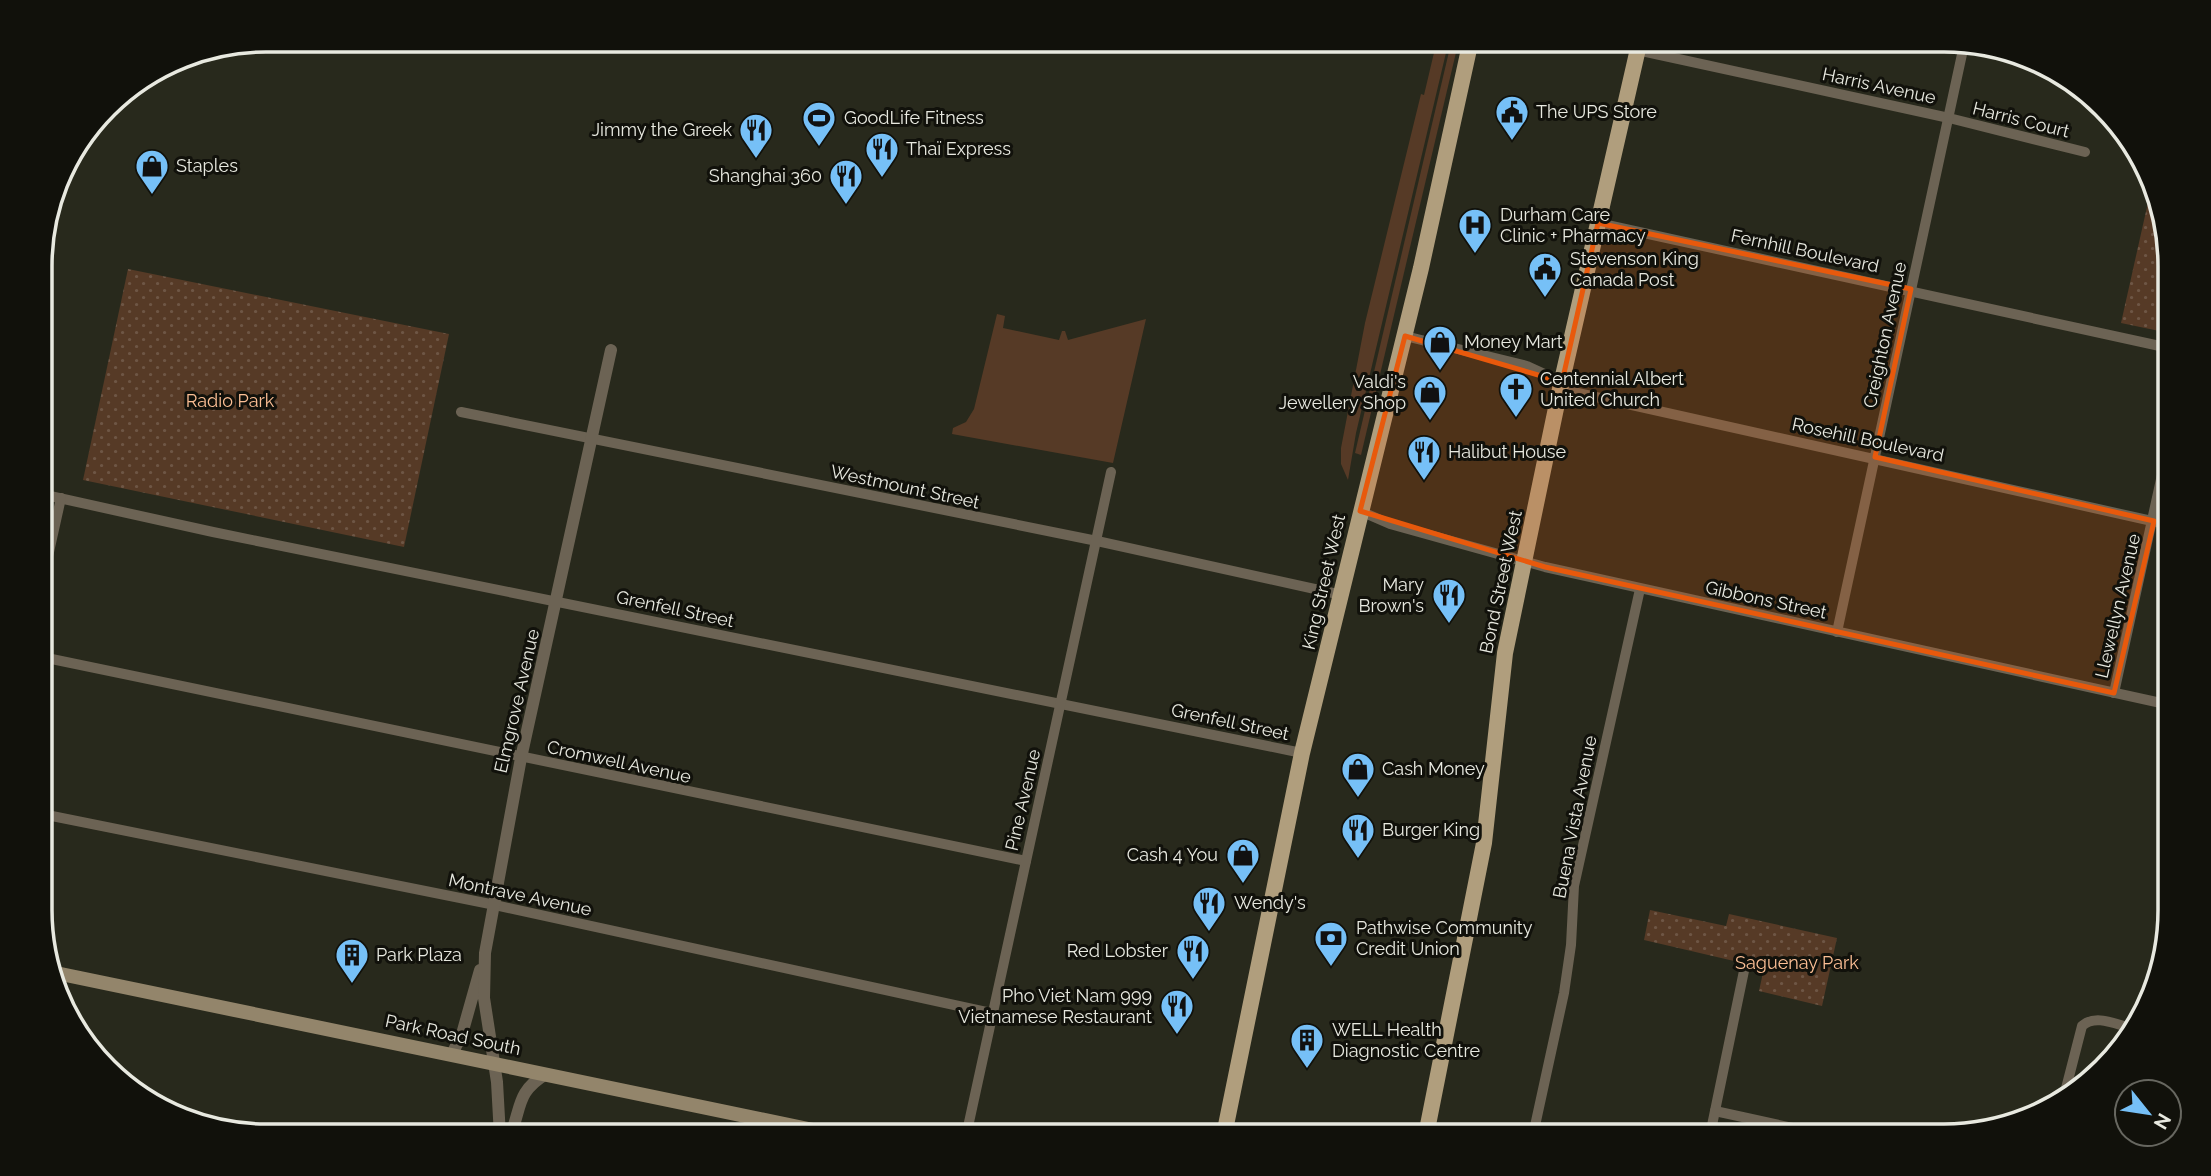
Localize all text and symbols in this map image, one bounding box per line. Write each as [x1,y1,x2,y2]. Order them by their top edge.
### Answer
street label: Harris Avenue [1820,63,1938,108]
public building icon: The UPS Store [1493,93,1531,142]
street label: Harris Court [1971,97,2072,142]
sports icon: GoodLife Fitness [800,99,838,148]
place label: The UPS Store [1536,101,1657,122]
place label: GoodLife Fitness [844,107,984,128]
restaurant icon: Jimmy the Greek [737,111,775,160]
place label: Jimmy the Greek [591,119,732,140]
restaurant icon: Thaï Express [863,130,901,179]
place label: Thaï Express [906,138,1011,159]
shop icon: Staples [133,147,171,196]
place label: Staples [176,155,238,176]
restaurant icon: Shanghai 360 [827,157,865,206]
place label: Shanghai 360 [709,165,822,186]
place label: Durham Care Clinic + Pharmacy [1500,204,1646,246]
hospital icon: Durham Care Clinic + Pharmacy [1456,206,1494,255]
street label: Fernhill Boulevard [1729,225,1881,276]
place label: Stevenson King Canada Post [1570,248,1699,290]
public building icon: Stevenson King Canada Post [1526,250,1564,299]
street label: Creighton Avenue [1859,260,1910,410]
shop icon: Money Mart [1421,323,1459,372]
place label: Money Mart [1464,331,1563,352]
place label: Centennial Albert United Church [1540,368,1684,410]
church icon: Centennial Albert United Church [1497,370,1535,419]
place label: Valdi's Jewellery Shop [1279,371,1406,413]
shop icon: Valdi's Jewellery Shop [1411,373,1449,422]
park label: Radio Park [186,390,275,411]
street label: Rosehill Boulevard [1790,413,1946,466]
restaurant icon: Halibut House [1405,433,1443,482]
place label: Halibut House [1448,441,1566,462]
street label: Westmount Street [829,460,982,513]
street label: Bond Street West [1475,508,1526,655]
street label: King Street West [1298,512,1349,652]
street label: Llewellyn Avenue [2091,531,2144,680]
place label: Mary Brown's [1359,574,1424,616]
restaurant icon: Mary Brown's [1430,576,1468,625]
street label: Gibbons Street [1704,576,1829,623]
street label: Grenfell Street [614,586,736,631]
street label: Elmgrove Avenue [490,627,543,775]
street label: Grenfell Street [1169,699,1291,744]
street label: Buena Vista Avenue [1548,733,1601,900]
street label: Cromwell Avenue [545,736,693,787]
street label: Pine Avenue [1001,747,1044,853]
shop icon: Cash Money [1339,750,1377,799]
place label: Cash Money [1382,758,1485,779]
restaurant icon: Burger King [1339,811,1377,860]
place label: Burger King [1382,819,1480,840]
shop icon: Cash 4 You [1224,836,1262,885]
place label: Cash 4 You [1127,844,1218,865]
street label: Montrave Avenue [447,869,594,920]
restaurant icon: Wendy's [1190,884,1228,933]
place label: Wendy's [1234,892,1306,913]
place label: Pathwise Community Credit Union [1356,917,1533,959]
bank icon: Pathwise Community Credit Union [1312,919,1350,968]
restaurant icon: Red Lobster [1174,932,1212,981]
building icon: Park Plaza [333,936,371,985]
place label: Red Lobster [1067,940,1169,961]
place label: Park Plaza [376,944,462,965]
park label: Saguenay Park [1735,952,1859,973]
place label: Pho Viet Nam 999 Vietnamese Restaurant [958,985,1152,1027]
restaurant icon: Pho Viet Nam 999 Vietnamese Restaurant [1158,987,1196,1036]
street label: Park Road South [383,1010,523,1059]
place label: WELL Health Diagnostic Centre [1332,1019,1480,1061]
building icon: WELL Health Diagnostic Centre [1288,1021,1326,1070]
north arrow [2113,1078,2183,1148]
text: N [2150,1110,2176,1133]

